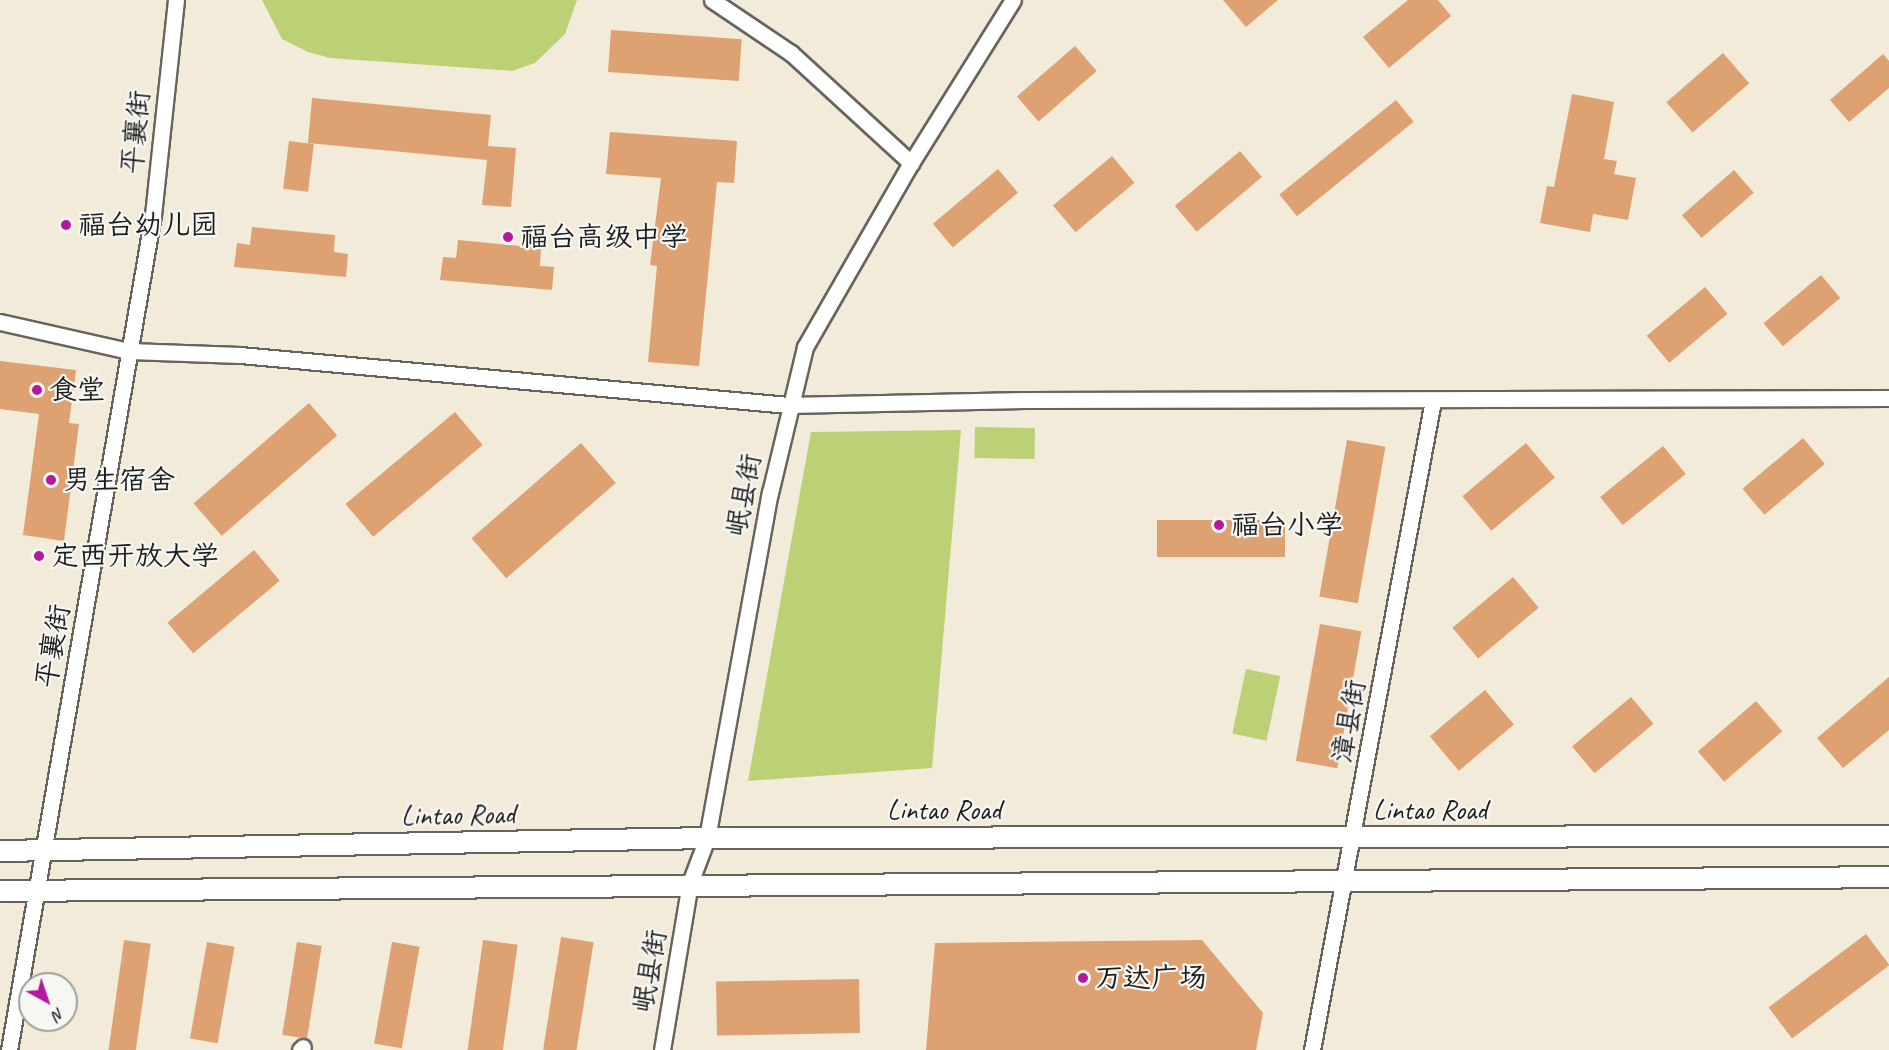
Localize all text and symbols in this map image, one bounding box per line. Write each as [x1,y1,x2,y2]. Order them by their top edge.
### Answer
street label: 平襄街 [115,88,157,176]
place label: 福台幼儿园 [78,208,218,242]
marker: 福台幼儿园 [59,218,73,232]
place label: 福台高级中学 [520,220,688,254]
marker: 福台高级中学 [501,230,515,244]
place label: 食堂 [49,373,105,407]
marker: 食堂 [30,383,44,397]
street label: 岷县街 [719,451,769,539]
place label: 男生宿舍 [63,463,175,497]
marker: 男生宿舍 [44,473,58,487]
place label: 福台小学 [1231,508,1343,542]
marker: 福台小学 [1212,518,1226,532]
place label: 定西开放大学 [51,539,219,573]
marker: 定西开放大学 [32,549,46,563]
street label: 平襄街 [29,602,77,690]
street label: 漳县街 [1325,677,1373,765]
street label: Lintao Road [887,793,1001,827]
street label: Lintao Road [1373,793,1487,827]
street label: Lintao Road [401,797,515,833]
street label: 岷县街 [626,927,674,1015]
place label: 万达广场 [1095,961,1207,995]
marker: 万达广场 [1076,971,1090,985]
north arrow [18,972,78,1032]
text: N [48,1003,69,1025]

